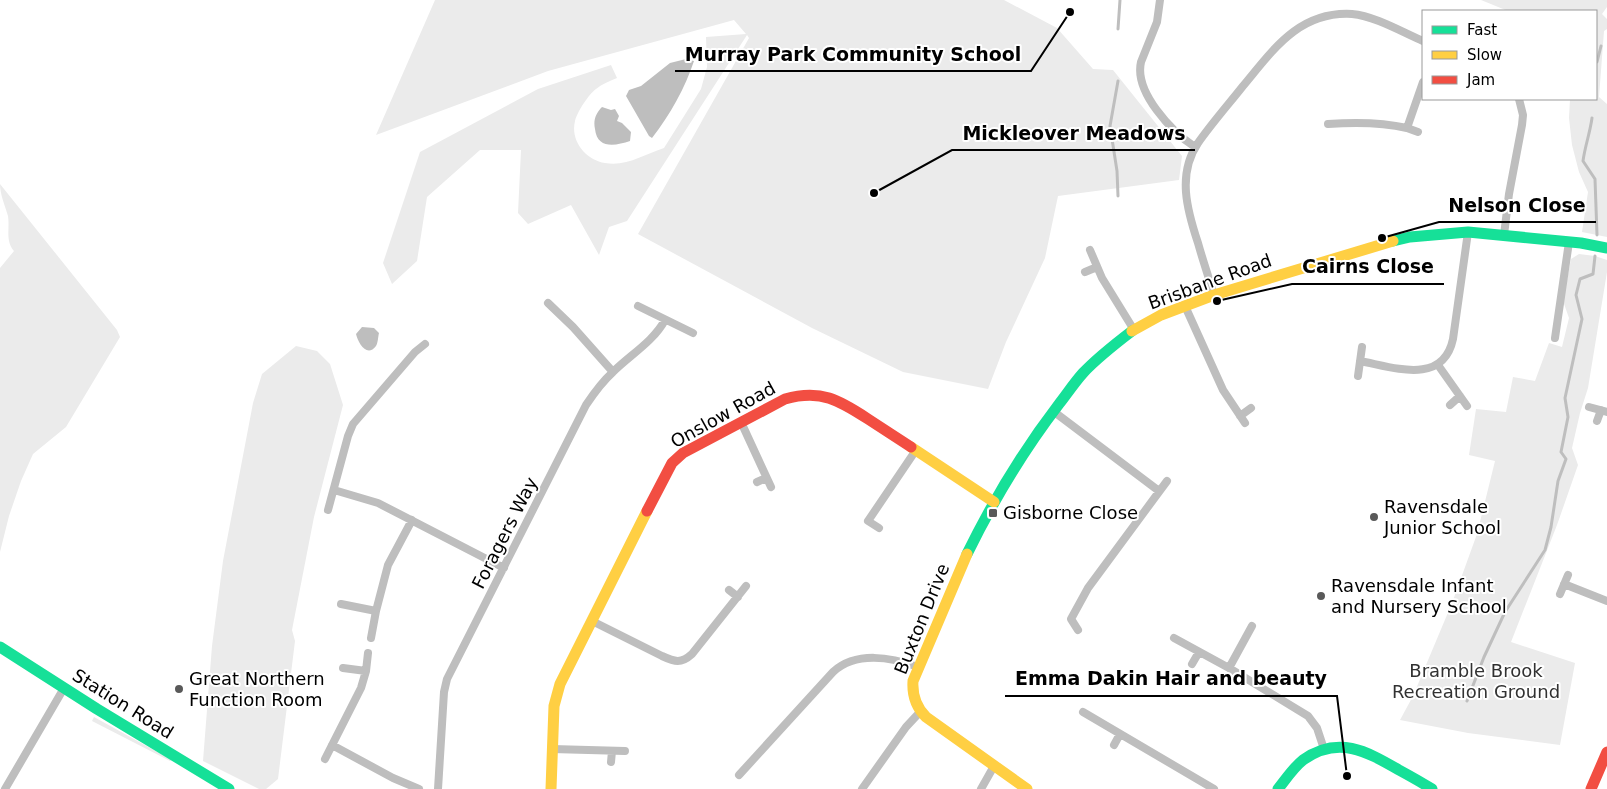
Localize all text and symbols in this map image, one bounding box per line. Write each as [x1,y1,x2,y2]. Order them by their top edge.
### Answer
legend [1422,10,1597,100]
text: Fast [1467,21,1497,39]
callout: Murray Park Community School [675,37,1031,71]
text: Murray Park Community School [685,43,1021,65]
text: Slow [1467,46,1502,64]
text: Jam [1466,71,1495,89]
callout: Mickleover Meadows [952,116,1195,150]
text: Mickleover Meadows [962,122,1186,144]
callout: Nelson Close [1439,188,1596,222]
text: Nelson Close [1448,194,1586,216]
street label: Brisbane Road [1145,249,1274,314]
callout: Cairns Close [1292,250,1444,284]
text: Cairns Close [1302,255,1434,277]
street label: Onslow Road [667,377,779,452]
street label: Foragers Way [467,473,542,592]
place label: Ravensdale Junior School [1383,496,1501,538]
place label: Gisborne Close [1003,502,1138,523]
marker: Gisborne Close [987,507,999,519]
marker: Ravensdale Junior School [1368,511,1380,523]
street label: Buxton Drive [890,560,953,677]
place label: Ravensdale Infant and Nursery School [1331,575,1507,617]
marker: Ravensdale Infant and Nursery School [1315,590,1327,602]
park label: Bramble Brook Recreation Ground [1392,660,1560,702]
callout: Emma Dakin Hair and beauty [1005,662,1337,696]
street label: Station Road [69,664,178,743]
text: Emma Dakin Hair and beauty [1015,667,1328,689]
place label: Great Northern Function Room [189,668,325,710]
marker: Great Northern Function Room [173,683,185,695]

